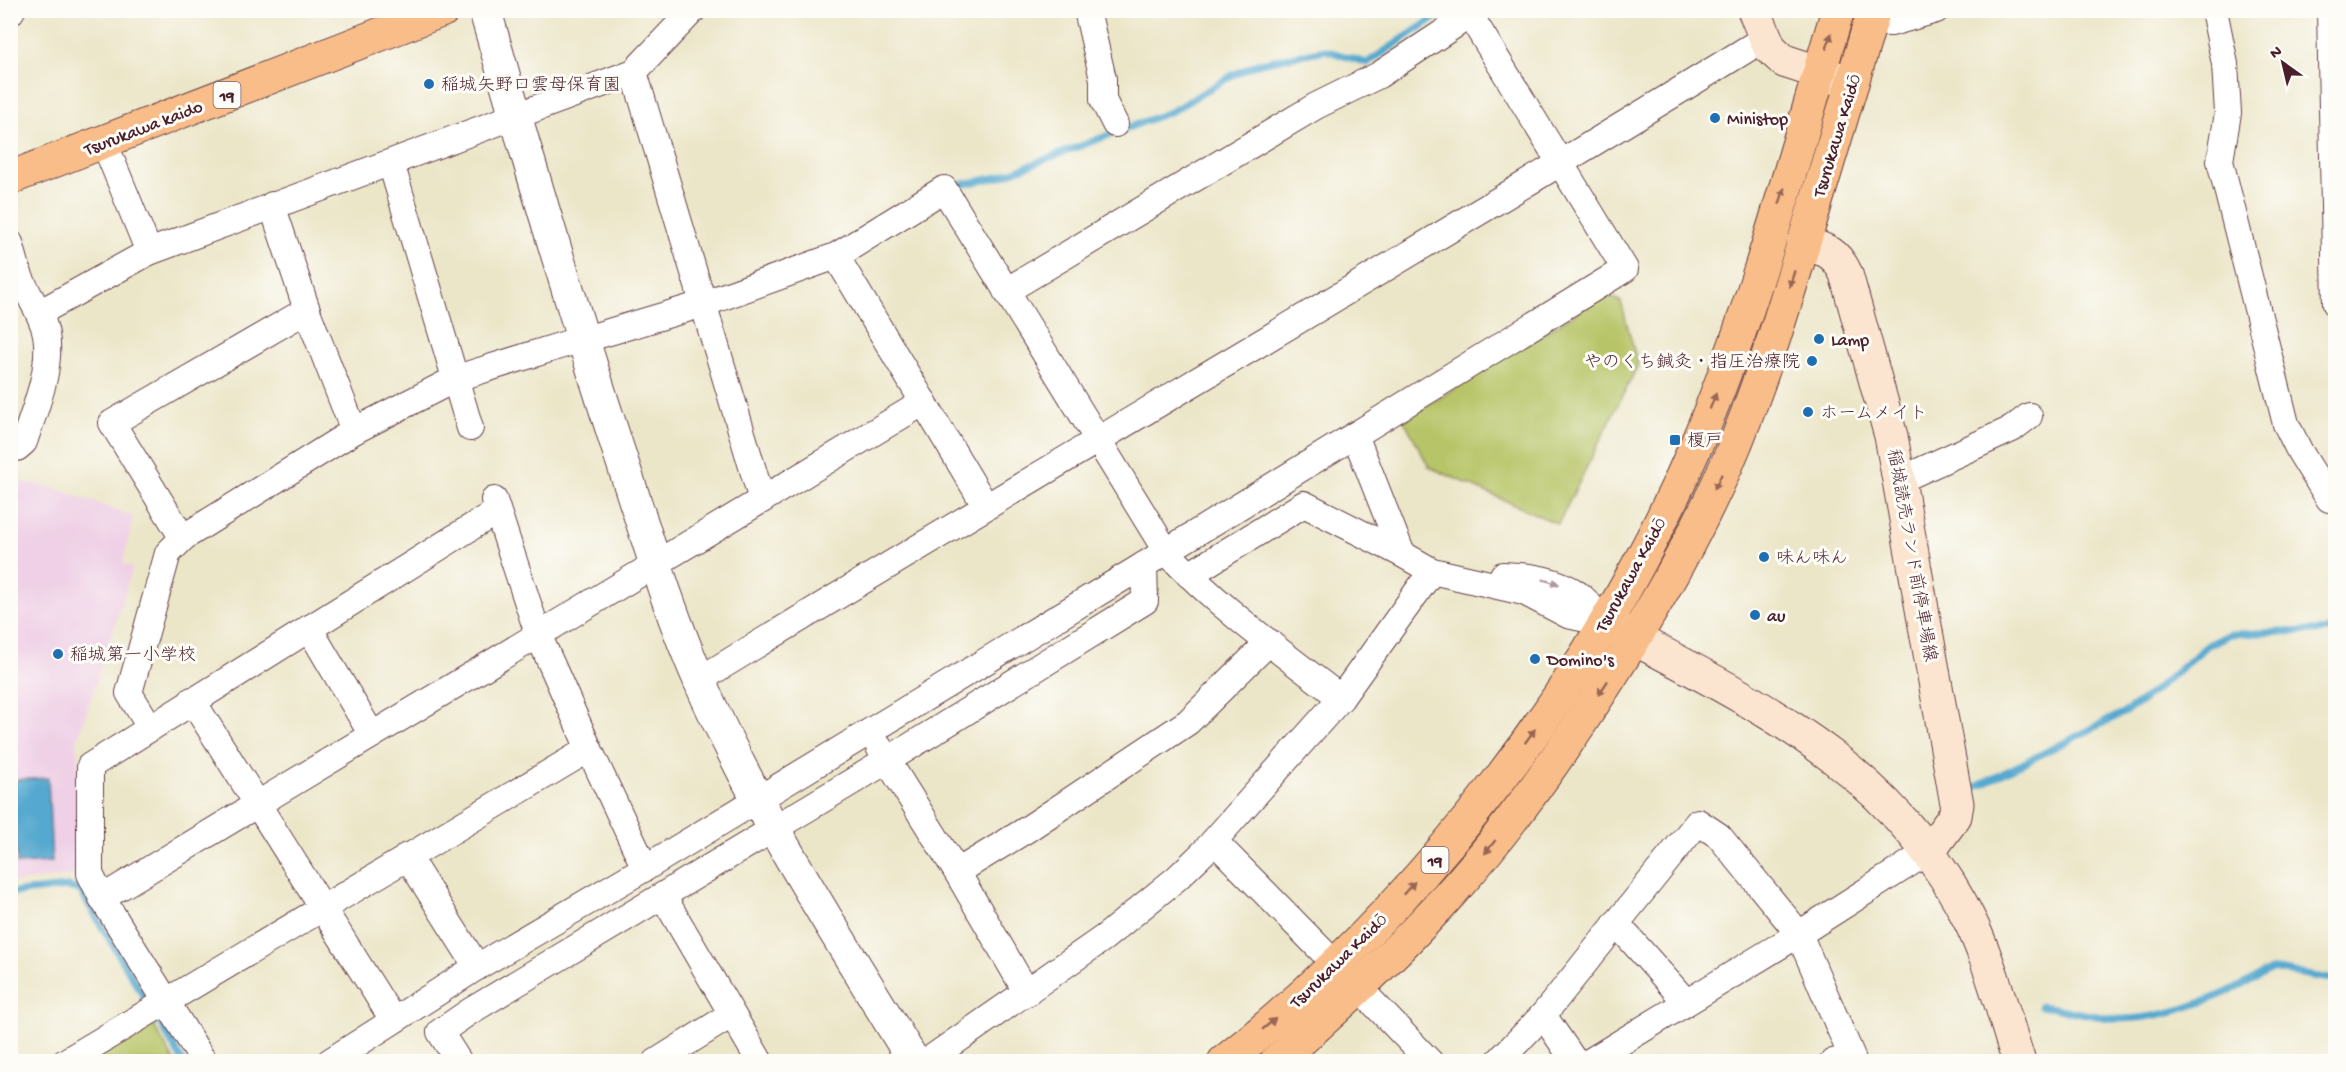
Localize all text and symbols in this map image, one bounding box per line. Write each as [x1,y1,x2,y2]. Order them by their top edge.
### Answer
one-way arrow [1825,32,1834,50]
north arrow [2253,33,2313,93]
text: N [2267,42,2287,64]
street label: Tsurukawa Kaidō [1809,72,1867,201]
place label: 稲城矢野口雲母保育園 [441,75,621,97]
marker: 稲城矢野口雲母保育園 [422,77,436,91]
road number: 19 [214,82,240,108]
street label: Tsurukawa kaido [81,97,206,162]
place label: Ministop [1727,110,1788,131]
marker: Ministop [1708,111,1722,125]
one-way arrow [1777,187,1787,205]
one-way arrow [1787,270,1796,288]
place label: Lamp [1831,331,1869,352]
marker: Lamp [1812,332,1826,346]
place label: やのくち鍼灸・指圧治療院 [1584,352,1800,374]
marker: やのくち鍼灸・指圧治療院 [1805,354,1819,368]
one-way arrow [1709,392,1719,410]
place label: ホームメイト [1820,404,1927,425]
marker: ホームメイト [1801,405,1815,419]
place label: 榎戸 [1687,431,1723,453]
marker: 榎戸 [1668,433,1682,447]
street label: 稲城読売ランド前停車場線 [1881,447,1941,664]
one-way arrow [1713,473,1723,491]
street label: Tsurukawa Kaidō [1592,514,1672,637]
place label: 味ん味ん [1776,548,1848,570]
marker: 味ん味ん [1757,550,1771,564]
one-way arrow [1542,578,1560,587]
place label: au [1767,607,1786,628]
marker: au [1748,608,1762,622]
place label: 稲城第一小学校 [70,645,196,667]
marker: 稲城第一小学校 [51,647,65,661]
place label: Domino's [1546,651,1615,672]
marker: Domino's [1528,652,1542,666]
one-way arrow [1597,680,1609,696]
one-way arrow [1524,728,1536,743]
one-way arrow [1483,839,1496,855]
road number: 19 [1422,847,1448,873]
one-way arrow [1402,881,1415,896]
street label: Tsurukawa Kaidō [1286,910,1393,1014]
one-way arrow [1261,1018,1276,1031]

